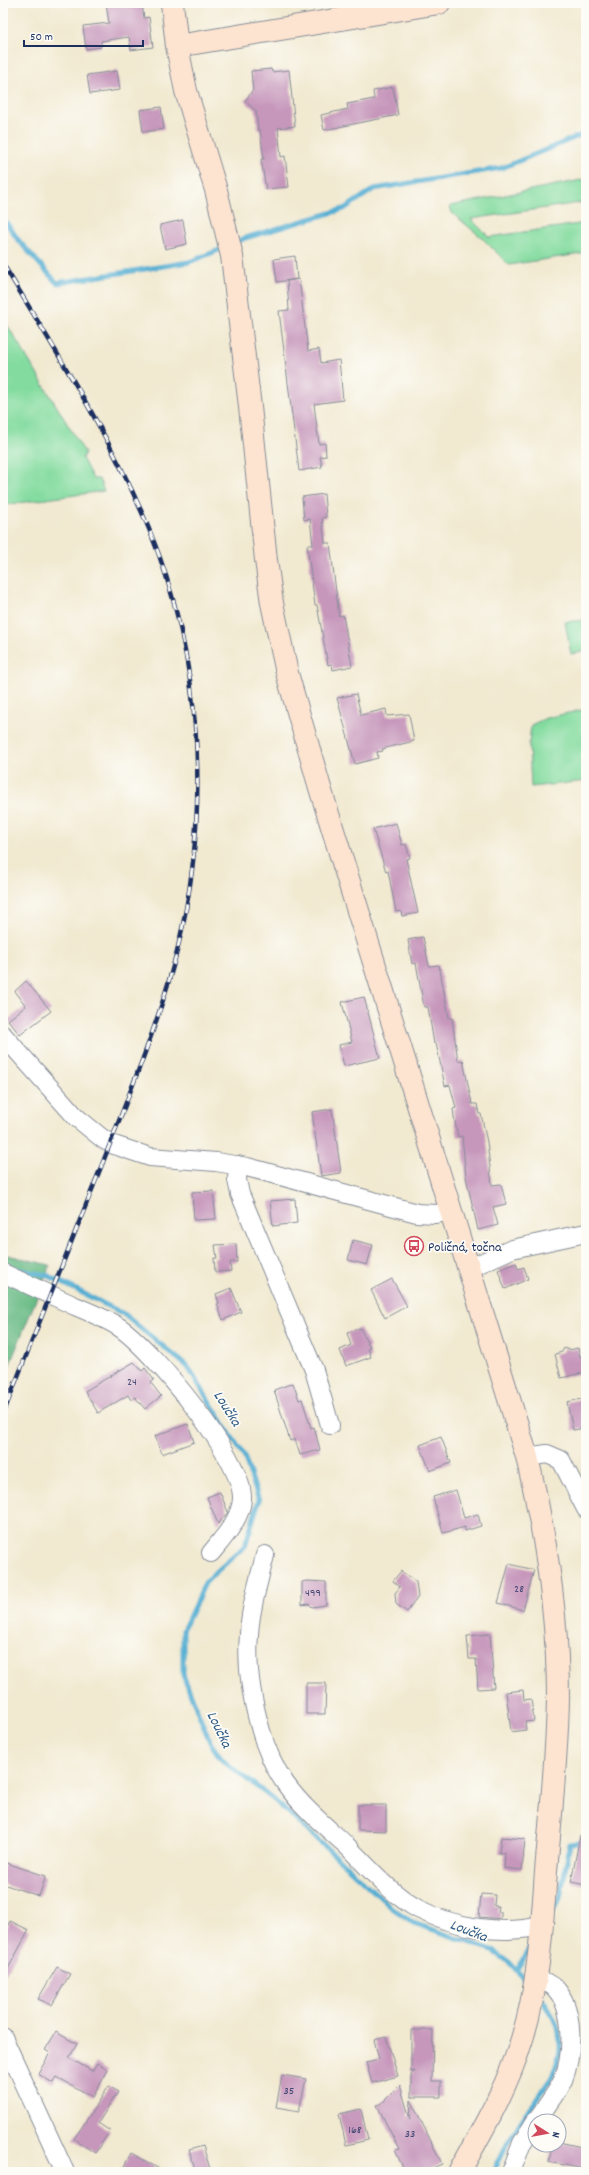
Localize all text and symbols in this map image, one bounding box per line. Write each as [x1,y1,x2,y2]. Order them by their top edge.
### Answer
scale bar [24,22,143,48]
text: 50 m [30,29,53,46]
bus stop icon: Poličná, točna [403,1235,425,1257]
place label: Poličná, točna [428,1238,502,1258]
house number: 24 [127,1374,137,1391]
water label: Loučka [207,1387,246,1432]
house number: 28 [514,1581,524,1598]
house number: 499 [305,1585,321,1602]
water label: Loučka [200,1708,237,1753]
water label: Loučka [446,1915,491,1949]
house number: 35 [284,2083,294,2100]
north arrow [527,2113,567,2153]
house number: 168 [348,2122,362,2139]
house number: 33 [405,2126,415,2143]
text: N [546,2130,563,2139]

